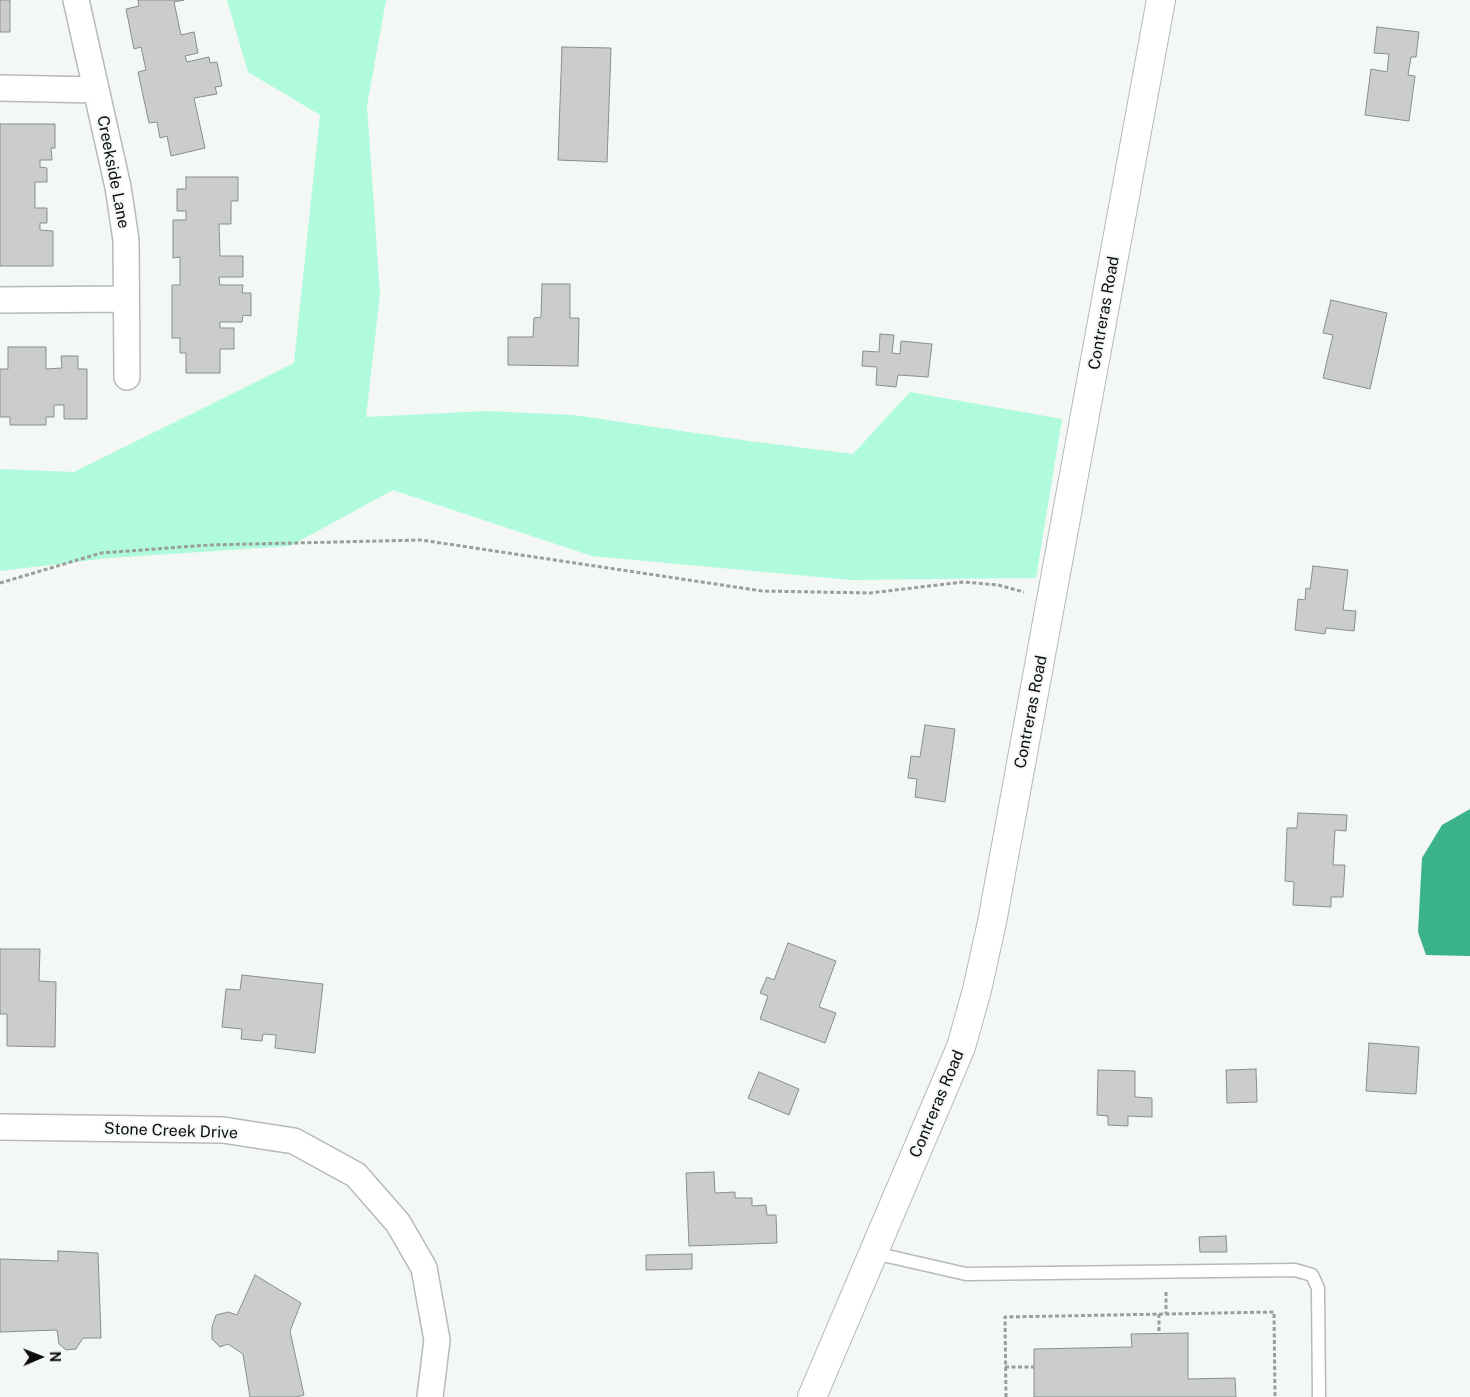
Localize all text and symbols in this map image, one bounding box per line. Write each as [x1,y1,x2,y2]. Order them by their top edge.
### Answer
street label: Creekside Lane [93,114,133,230]
street label: Contreras Road [1085,255,1123,371]
street label: Contreras Road [1011,654,1051,770]
street label: Contreras Road [906,1047,968,1161]
street label: Stone Creek Drive [104,1119,238,1143]
north arrow [15,1332,65,1382]
text: N [47,1351,63,1362]

